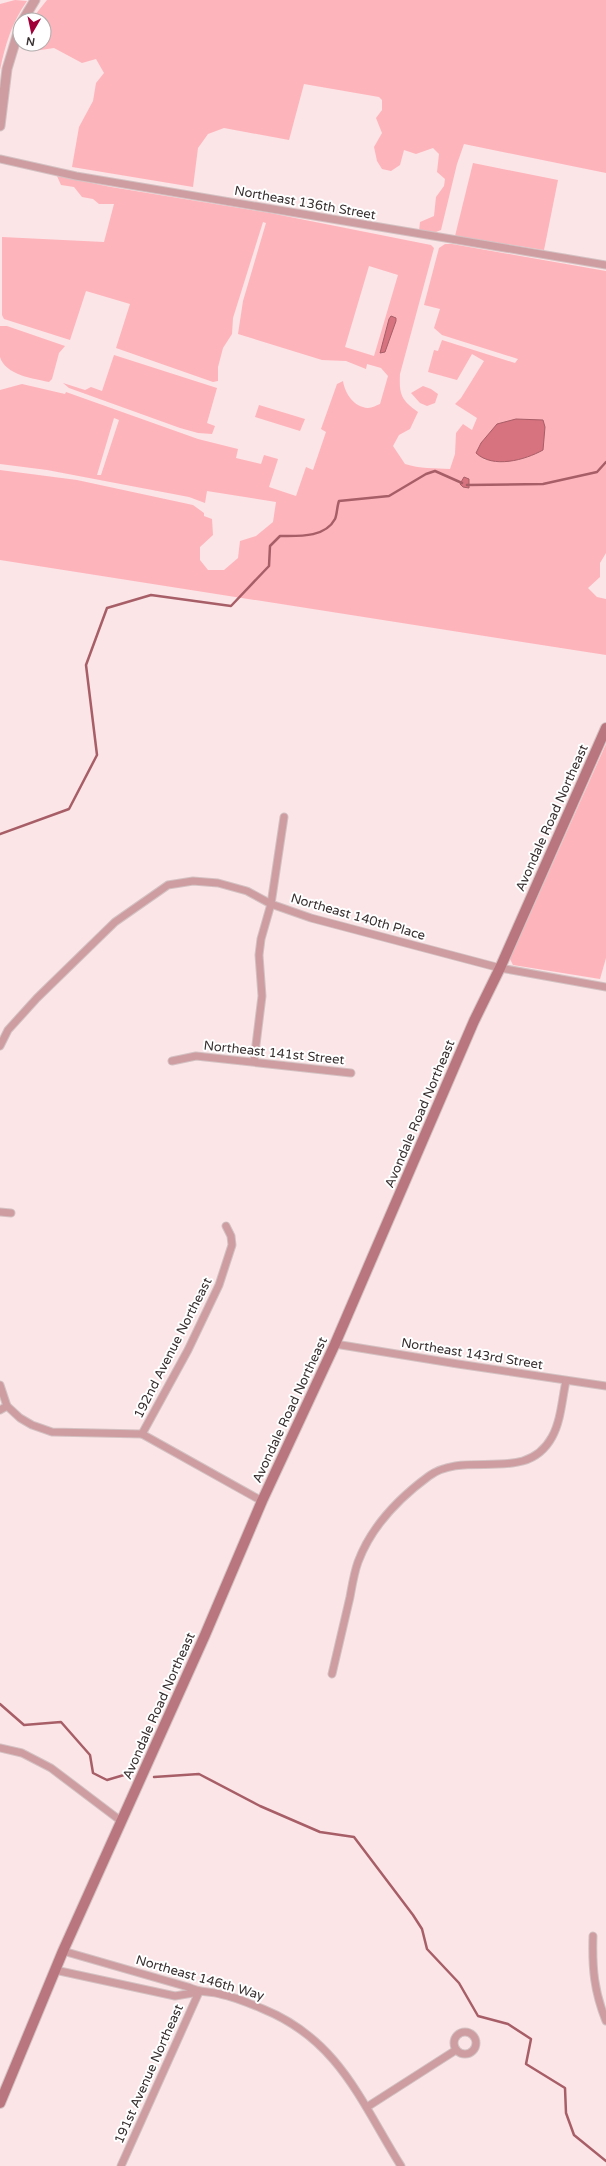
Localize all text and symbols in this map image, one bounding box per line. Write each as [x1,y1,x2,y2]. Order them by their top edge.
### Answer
north arrow [12,12,52,52]
text: N [25,34,36,48]
street label: Northeast 136th Street [233,183,377,223]
street label: Avondale Road Northeast [512,742,592,894]
street label: Northeast 140th Place [289,890,427,944]
street label: Northeast 141st Street [203,1038,345,1068]
street label: Avondale Road Northeast [382,1038,458,1190]
street label: 192nd Avenue Northeast [131,1275,215,1421]
street label: Avondale Road Northeast [249,1334,331,1486]
street label: Northeast 143rd Street [400,1335,544,1373]
street label: Avondale Road Northeast [119,1630,199,1782]
street label: Northeast 146th Way [134,1952,266,2004]
street label: 191st Avenue Northeast [111,2002,187,2146]

